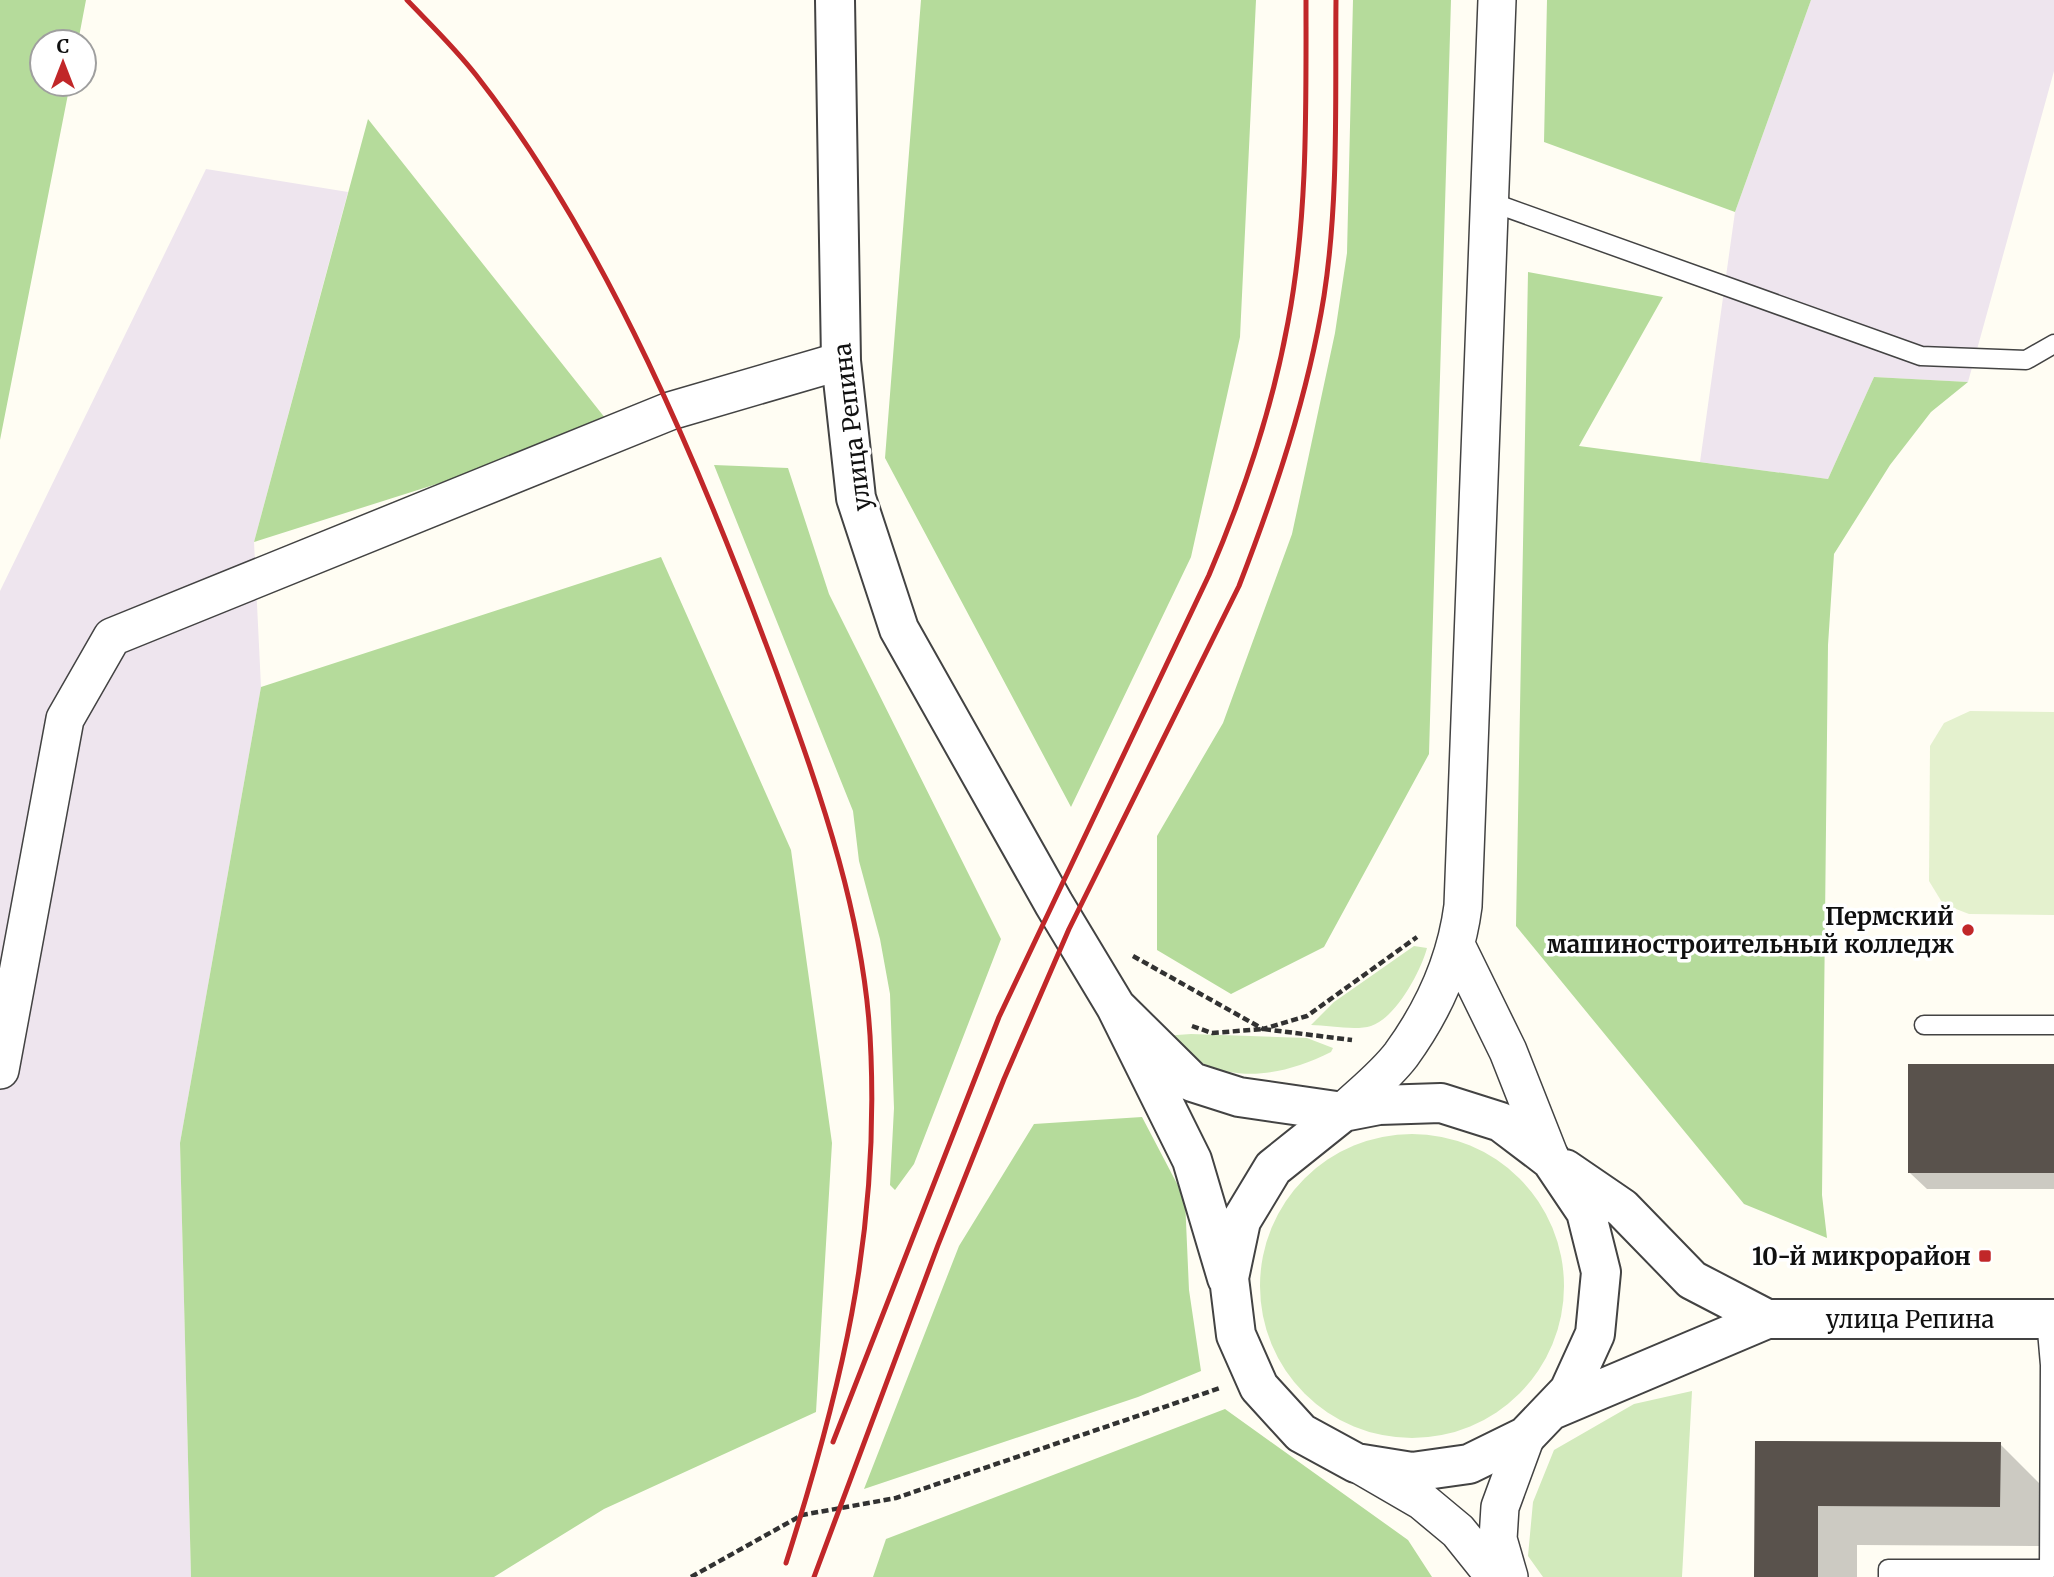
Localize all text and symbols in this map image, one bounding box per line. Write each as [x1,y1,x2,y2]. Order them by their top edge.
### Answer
north arrow [28,28,98,98]
text: С [57,34,69,58]
street label: улица Репина [826,341,878,513]
place label: Пермский машиностроительный колледж [1547,901,1954,960]
marker: Пермский машиностроительный колледж [1960,922,1976,938]
place label: 10-й микрорайон [1752,1241,1971,1272]
marker: 10-й микрорайон [1977,1248,1993,1264]
street label: улица Репина [1826,1304,1994,1335]

